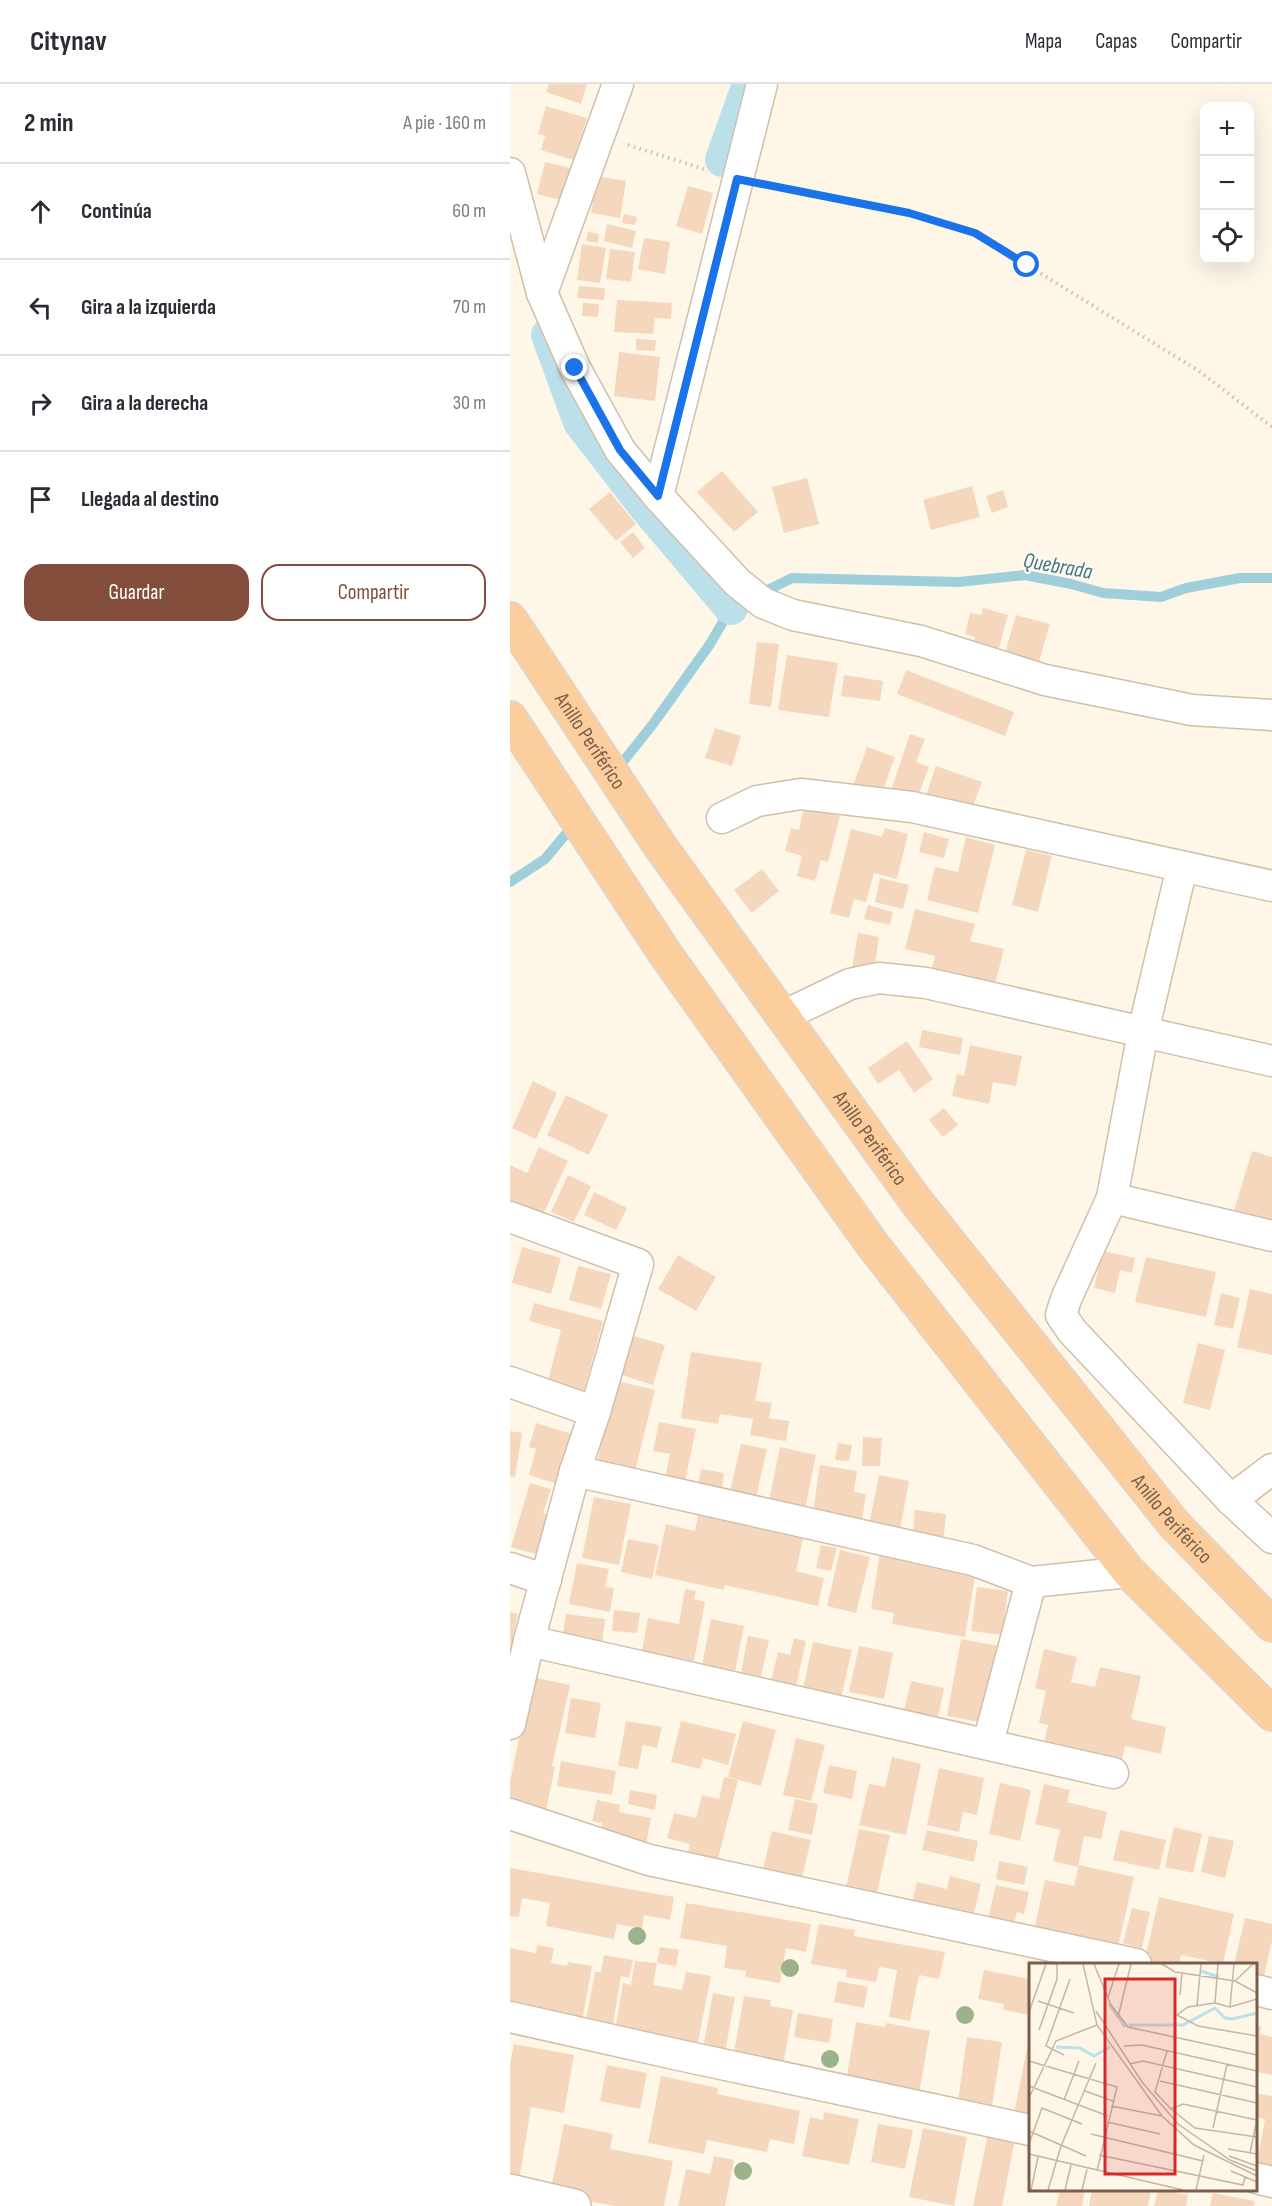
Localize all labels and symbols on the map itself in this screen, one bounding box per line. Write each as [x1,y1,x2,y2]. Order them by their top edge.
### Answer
route start [1013,251,1039,277]
route end [561,354,587,380]
water label: Quebrada [1021,547,1095,586]
street label: Anillo Periférico [549,687,631,794]
street label: Anillo Periférico [827,1085,913,1190]
street label: Anillo Periférico [1126,1469,1217,1569]
inset map [1029,1963,1257,2191]

